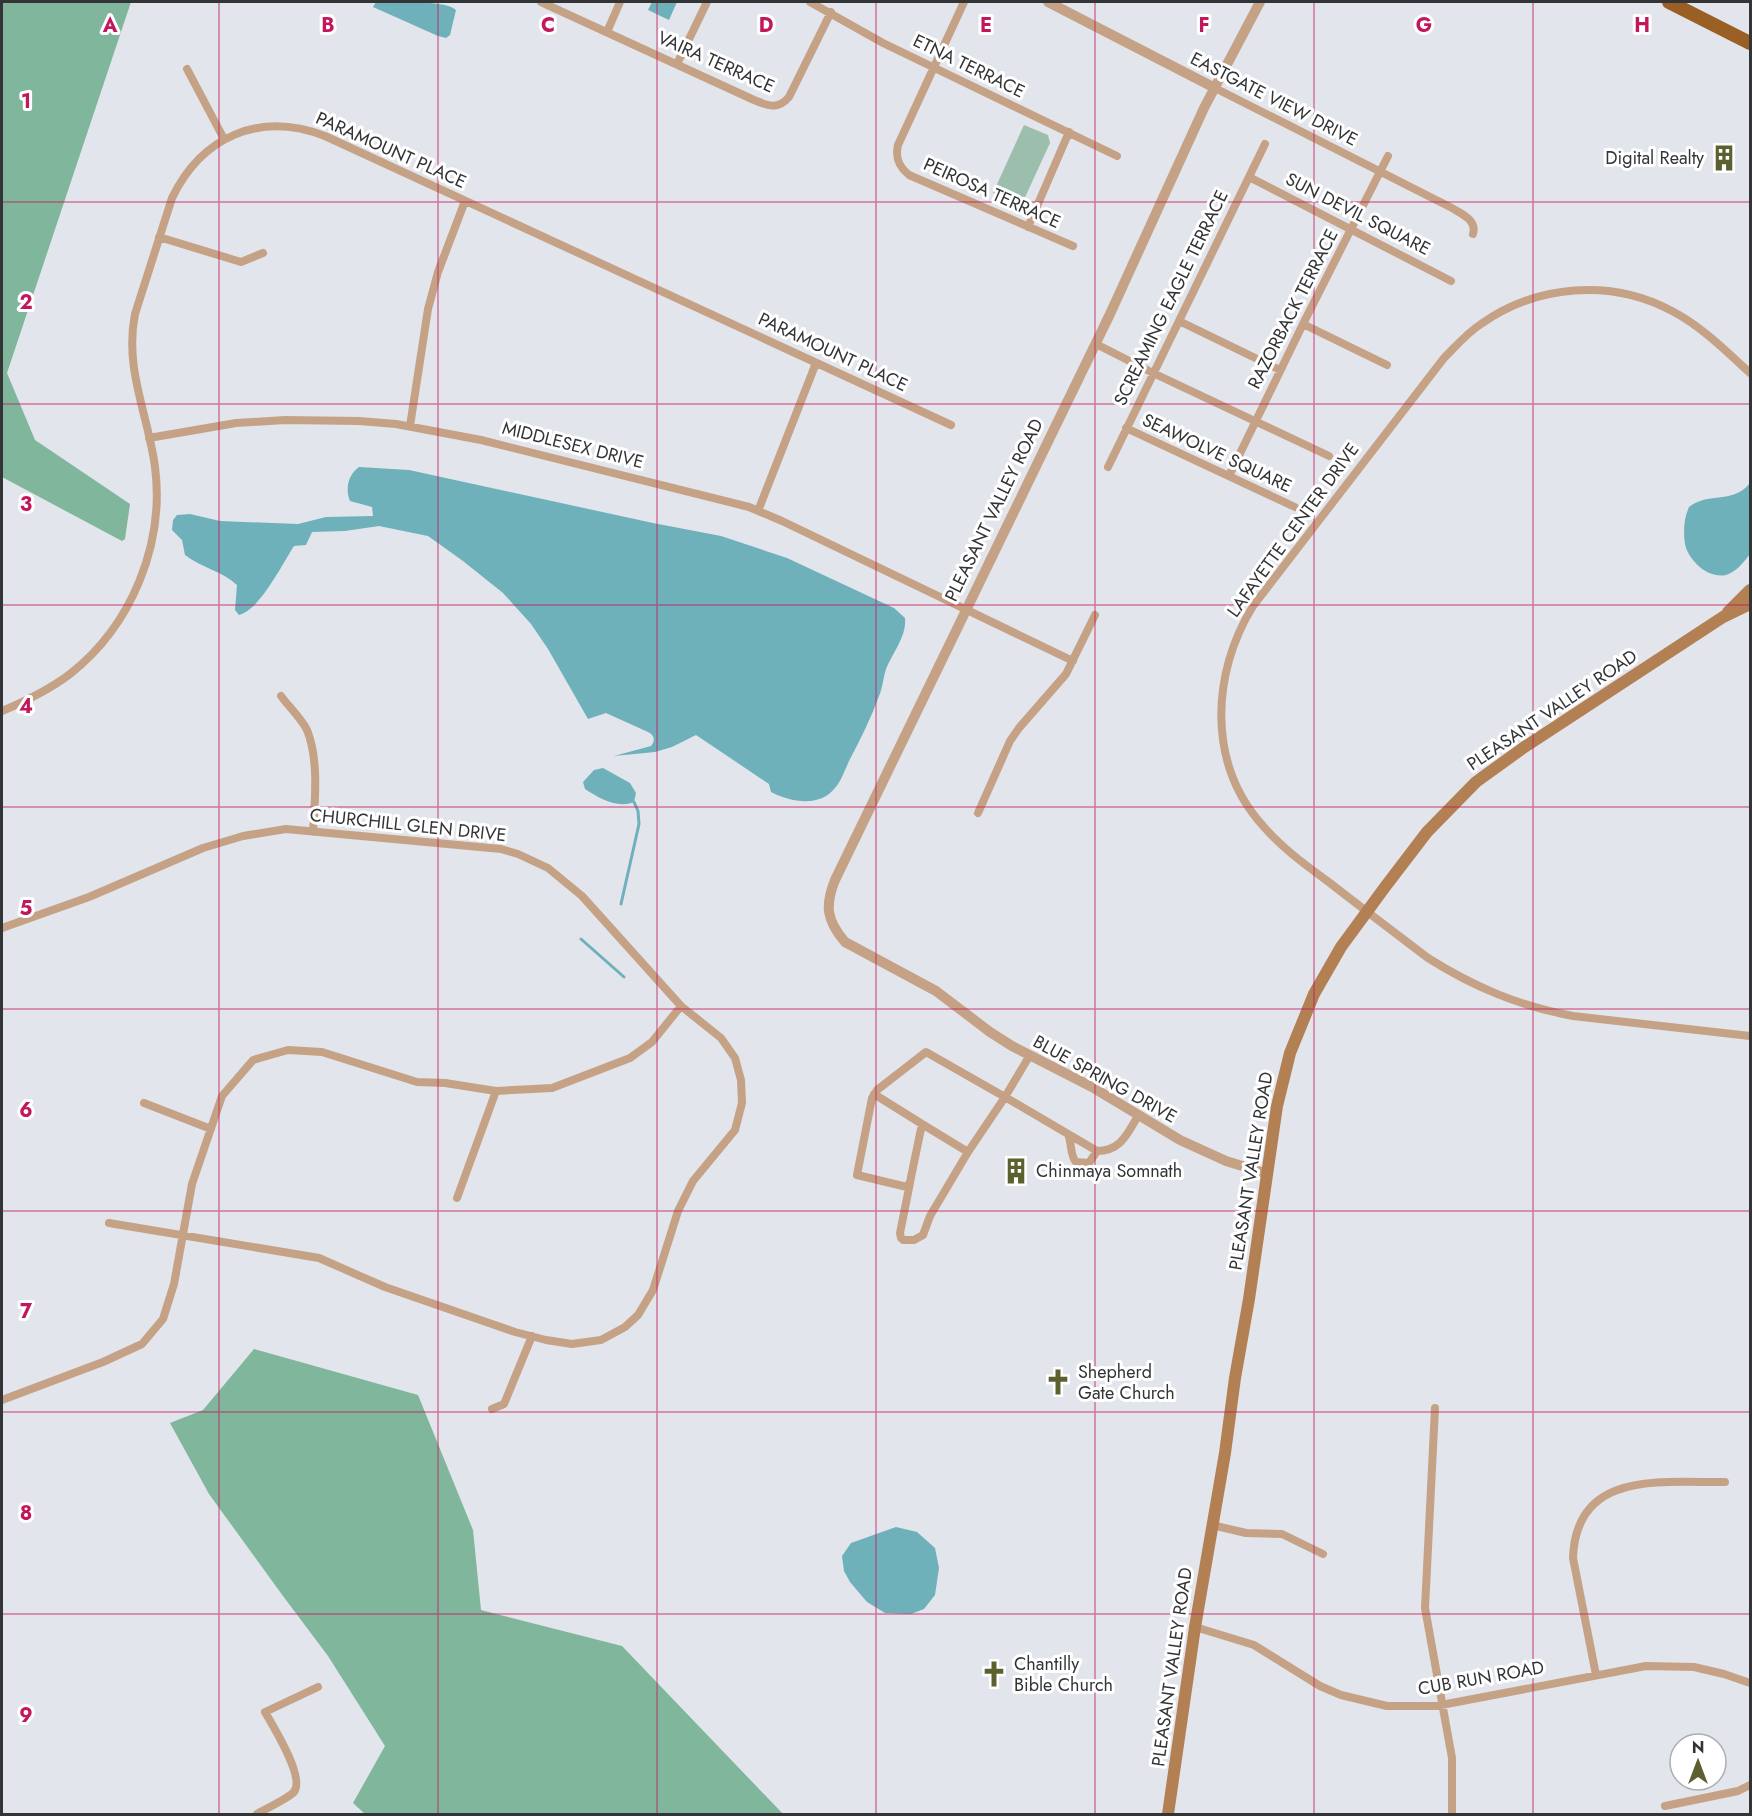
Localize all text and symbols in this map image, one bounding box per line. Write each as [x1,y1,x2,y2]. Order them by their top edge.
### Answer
text: A [102,11,118,40]
text: B [321,11,335,40]
text: C [541,11,555,40]
text: D [759,11,773,40]
text: E [980,11,992,40]
text: F [1198,11,1210,40]
text: G [1416,11,1432,40]
text: H [1634,11,1650,40]
street label: VAIRA TERRACE [653,25,779,99]
street label: ETNA TERRACE [909,28,1029,104]
street label: EASTGATE VIEW DRIVE [1186,45,1362,153]
text: 1 [21,87,31,116]
street label: PARAMOUNT PLACE [312,105,470,195]
building icon: Digital Realty [1709,143,1739,173]
place label: Digital Realty [1605,145,1704,171]
street label: PEIROSA TERRACE [919,151,1065,235]
street label: SUN DEVIL SQUARE [1281,166,1435,262]
street label: SCREAMING EAGLE TERRACE [1107,186,1235,410]
street label: RAZORBACK TERRACE [1241,225,1345,393]
text: 2 [19,288,33,317]
street label: PARAMOUNT PLACE [754,306,912,398]
street label: SEAWOLVE SQUARE [1138,407,1296,499]
street label: PLEASANT VALLEY ROAD [938,414,1050,606]
street label: MIDDLESEX DRIVE [499,415,647,475]
street label: LAFAYETTE CENTER DRIVE [1221,437,1365,623]
text: 3 [20,490,32,519]
street label: PLEASANT VALLEY ROAD [1462,643,1642,777]
text: 4 [19,692,33,721]
street label: CHURCHILL GLEN DRIVE [308,802,508,848]
text: 5 [20,894,33,923]
street label: BLUE SPRING DRIVE [1028,1029,1182,1129]
street label: PLEASANT VALLEY ROAD [1222,1070,1280,1272]
text: 6 [19,1096,33,1125]
building icon: Chinmaya Somnath [1001,1156,1031,1186]
place label: Chinmaya Somnath [1036,1158,1182,1184]
text: 7 [20,1297,33,1326]
place label: Shepherd Gate Church [1078,1359,1175,1406]
church icon: Shepherd Gate Church [1043,1367,1073,1397]
text: 8 [20,1499,32,1528]
street label: PLEASANT VALLEY ROAD [1145,1566,1199,1768]
place label: Chantilly Bible Church [1014,1651,1113,1698]
street label: CUB RUN ROAD [1416,1654,1546,1702]
church icon: Chantilly Bible Church [979,1659,1009,1689]
text: 9 [19,1701,33,1730]
north arrow [1668,1732,1728,1792]
text: N [1692,1736,1704,1759]

